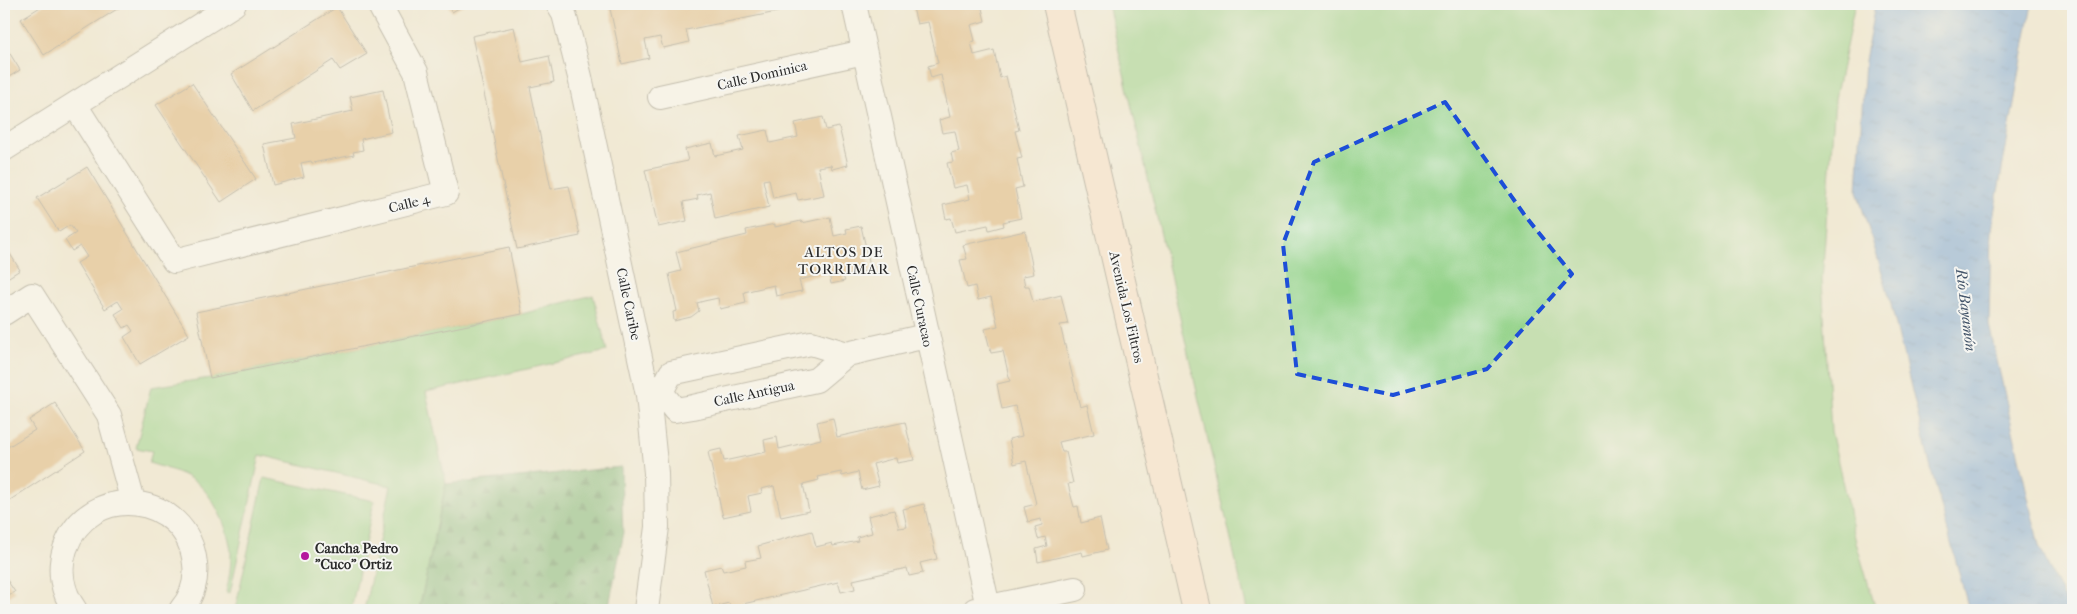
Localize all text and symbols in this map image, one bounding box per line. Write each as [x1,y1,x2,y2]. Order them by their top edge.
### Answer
street label: Calle Dominica [715,57,809,94]
street label: Calle 4 [387,190,432,217]
district label: ALTOS DE TORRIMAR [798,243,890,278]
street label: Avenida Los Filtros [1105,249,1148,365]
street label: Calle Curacao [903,264,936,348]
street label: Calle Caribe [613,266,644,342]
water label: Río Bayamón [1952,267,1980,352]
street label: Calle Antigua [712,377,796,410]
place label: Cancha Pedro "Cuco" Ortiz [314,540,398,573]
marker: Cancha Pedro "Cuco" Ortiz [299,550,311,562]

